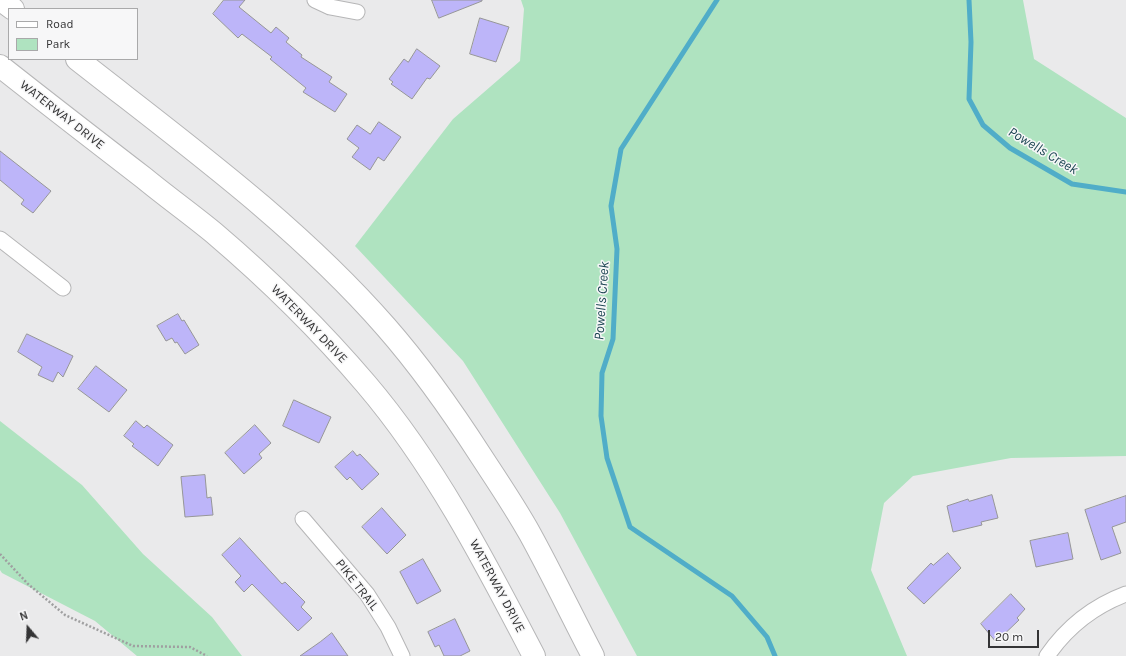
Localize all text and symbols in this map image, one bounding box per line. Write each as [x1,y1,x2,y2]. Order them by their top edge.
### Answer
legend [8,8,138,60]
text: Road [46,17,74,31]
text: Park [46,37,70,51]
street label: WATERWAY DRIVE [17,77,107,153]
water label: Powells Creek [1005,124,1081,178]
water label: Powells Creek [591,261,613,341]
street label: WATERWAY DRIVE [268,281,350,367]
street label: WATERWAY DRIVE [466,537,528,635]
street label: PIKE TRAIL [332,556,382,614]
north arrow [8,608,48,648]
text: N [18,609,30,624]
scale bar [990,622,1041,648]
text: 20 m [995,630,1023,644]

